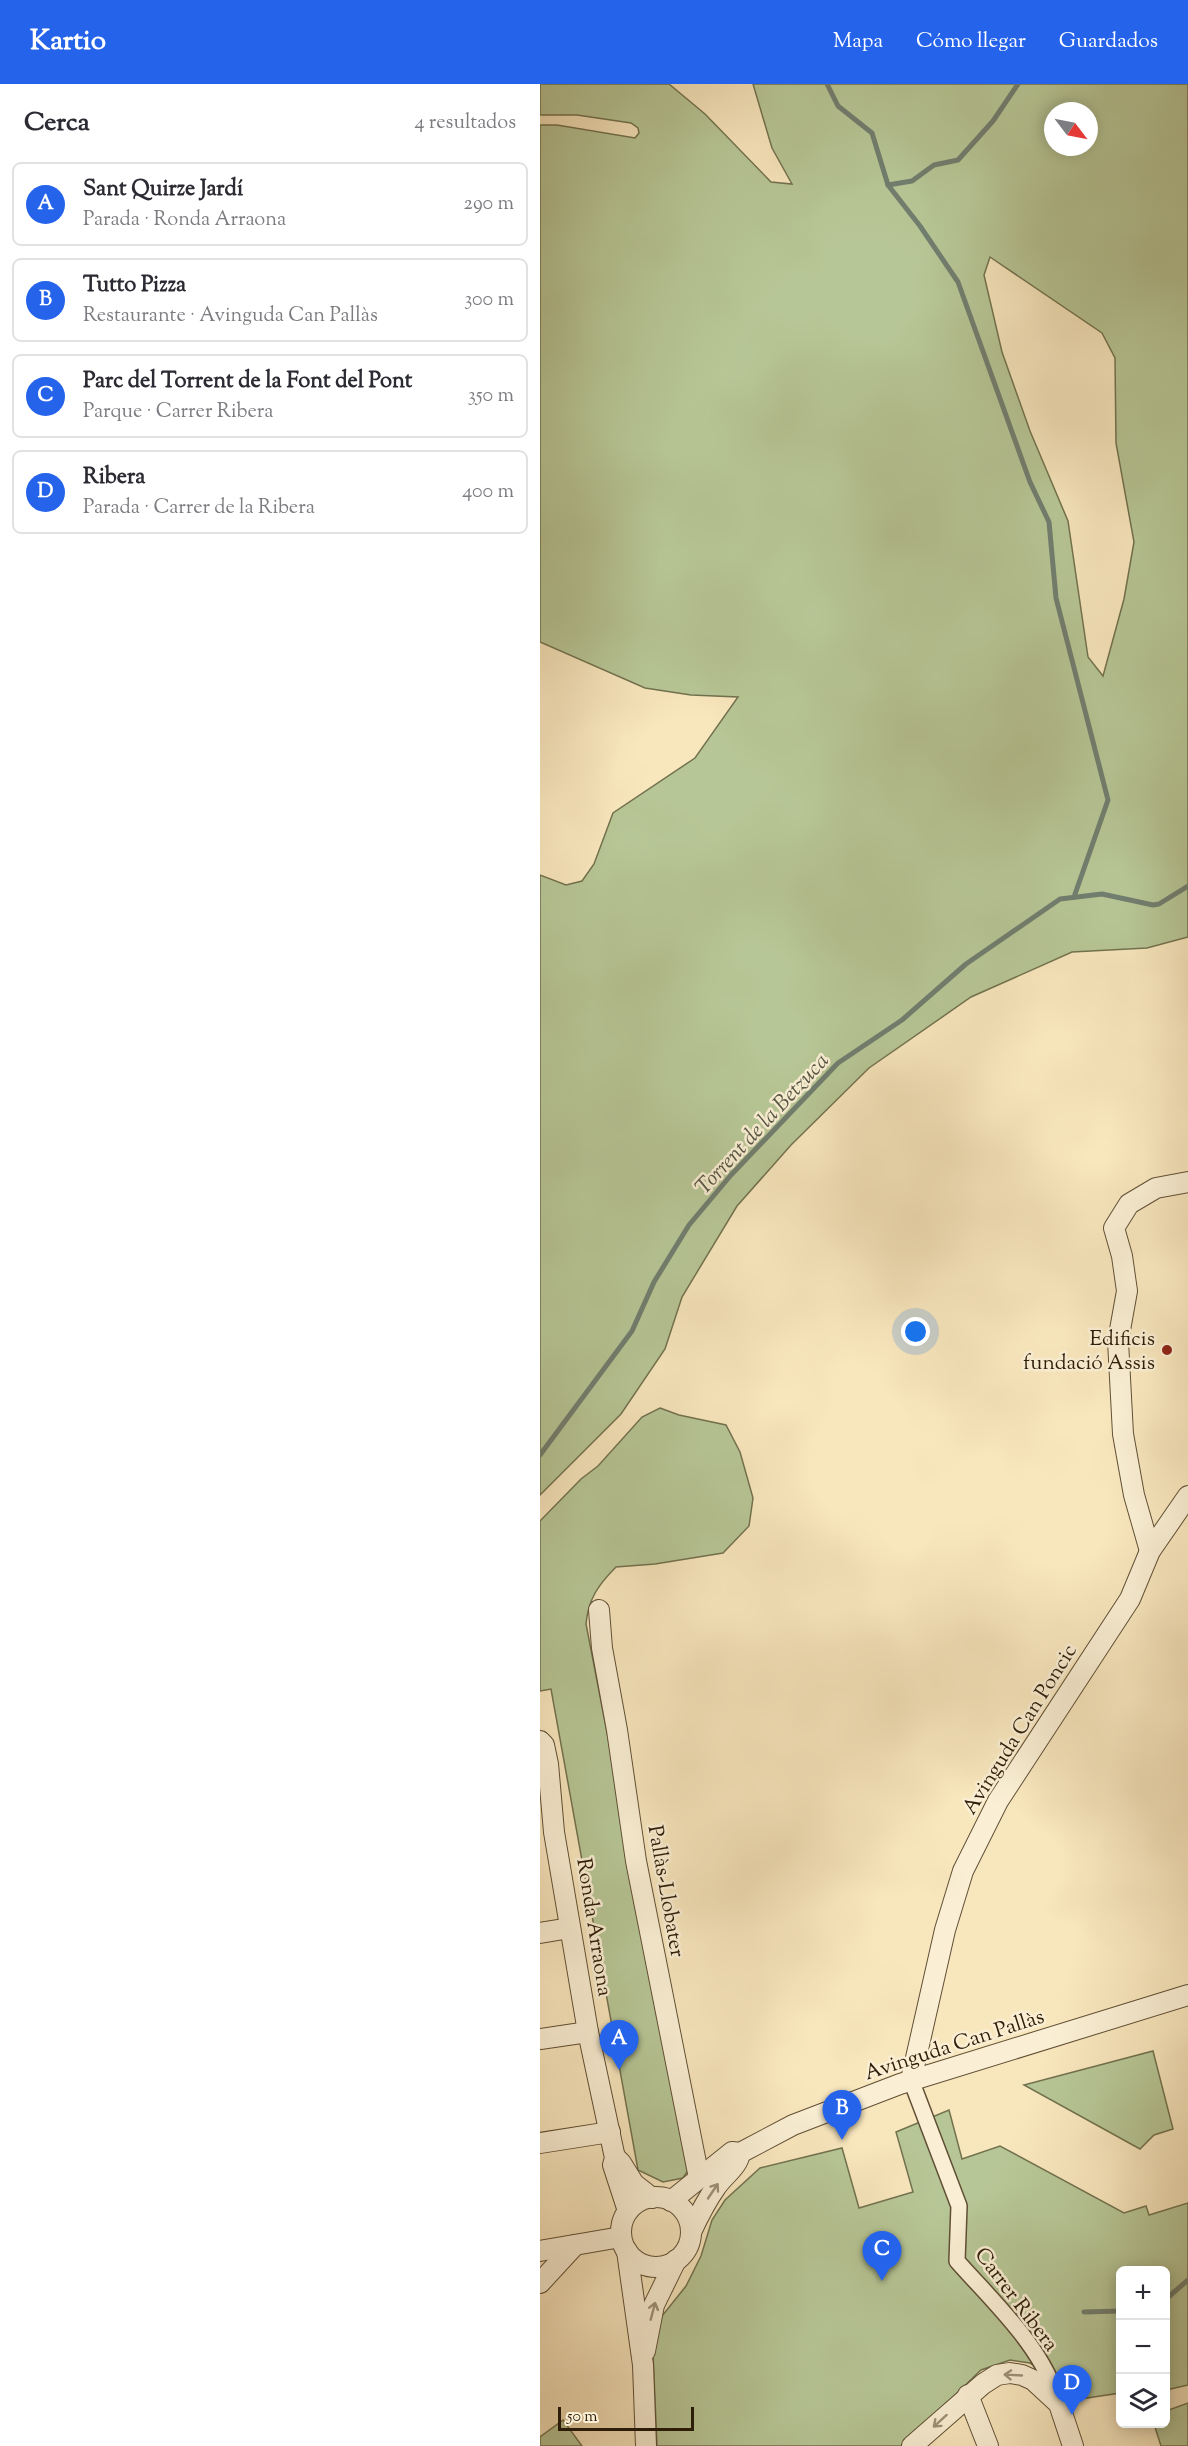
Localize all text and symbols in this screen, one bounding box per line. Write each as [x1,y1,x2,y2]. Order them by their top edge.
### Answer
text: Kartio [30,22,106,62]
text: Mapa [833,27,883,57]
text: Cómo llegar [916,27,1026,57]
text: Guardados [1059,27,1158,57]
north arrow [1044,102,1098,156]
text: Cerca [24,105,90,142]
text: 4 resultados [414,109,516,138]
text: Sant Quirze Jardí [83,174,243,206]
text: A [37,190,54,219]
text: 290 m [464,190,514,219]
text: Parada · Ronda Arraona [83,206,286,235]
text: Tutto Pizza [83,270,186,302]
text: B [39,286,52,315]
text: 300 m [464,286,514,315]
text: Restaurante · Avinguda Can Pallàs [83,302,378,331]
text: Parc del Torrent de la Font del Pont [83,366,412,398]
text: C [37,382,54,411]
text: 350 m [468,382,514,411]
text: Parque · Carrer Ribera [83,398,274,427]
text: Ribera [83,462,146,494]
text: D [38,478,53,507]
text: 400 m [462,478,514,507]
text: Parada · Carrer de la Ribera [83,494,315,523]
water label: Torrent de la Betzuca [689,1047,838,1203]
your location [901,1317,930,1346]
place label: Edificis fundació Assis [1023,1325,1155,1379]
marker: Edificis fundació Assis [1160,1343,1174,1357]
street label: Avinguda Can Poncic [956,1639,1085,1821]
street label: Pallàs-Llobater [639,1823,691,1960]
street label: Ronda Arraona [567,1856,619,1999]
street label: Avinguda Can Pallàs [861,2003,1048,2089]
pin: A [600,2020,638,2070]
pin: B [822,2090,862,2140]
one-way arrow [707,2183,719,2199]
pin: C [862,2232,902,2281]
street label: Carrer Ribera [966,2242,1065,2359]
map controls [1116,2266,1170,2428]
button: + [1116,2266,1170,2320]
one-way arrow [648,2302,659,2321]
button: − [1116,2320,1170,2374]
pin: D [1052,2366,1092,2415]
one-way arrow [1004,2369,1023,2380]
button: layers [1116,2374,1170,2428]
scale bar [558,2404,694,2432]
text: 50 m [567,2406,598,2429]
one-way arrow [933,2413,948,2427]

